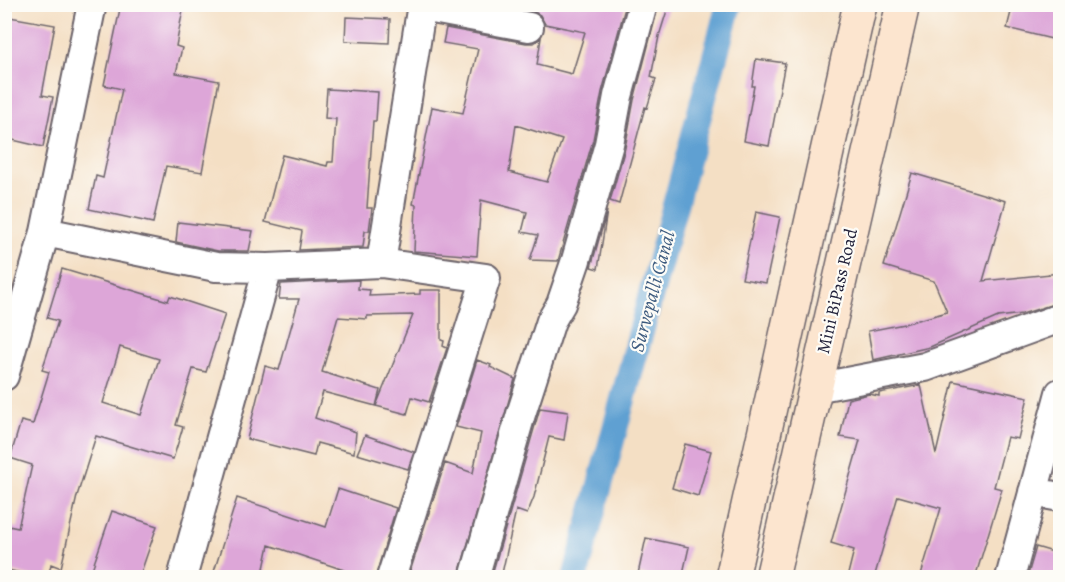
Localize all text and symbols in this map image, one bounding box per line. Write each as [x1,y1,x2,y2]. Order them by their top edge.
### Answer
street label: Mini BiPass Road [811,226,863,356]
water label: Survepalli Canal [623,227,682,355]

